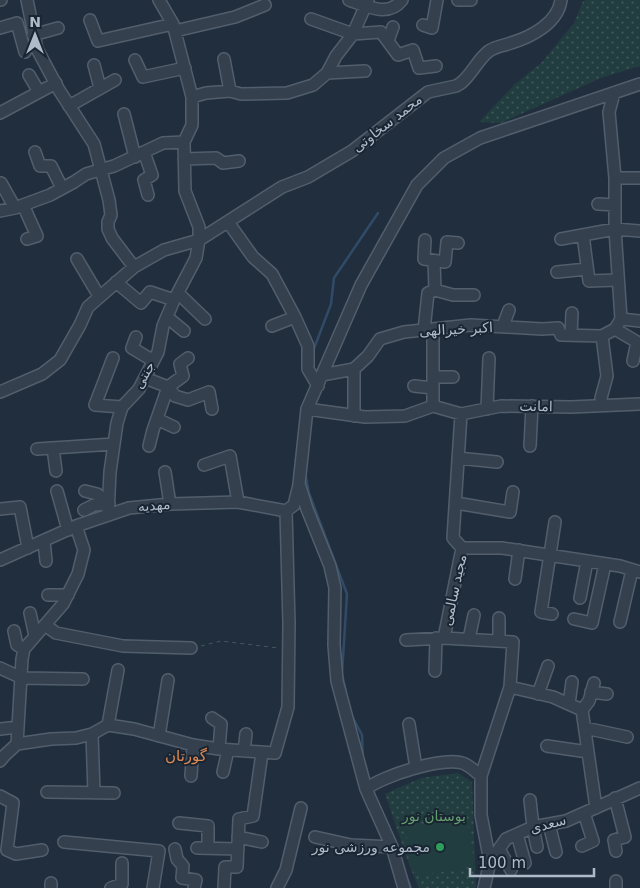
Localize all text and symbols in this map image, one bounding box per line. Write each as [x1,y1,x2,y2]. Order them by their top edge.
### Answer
north arrow [10,10,60,60]
text: N [29,14,41,30]
street label: محمد سخاوتی [349,91,426,156]
street label: اکبر خیرالهی [419,319,493,340]
street label: جنتی [130,359,158,391]
street label: امانت [519,398,553,414]
street label: مهدیه [137,496,171,515]
street label: مجید سالمی [439,553,469,627]
district label: گورتان [165,747,208,765]
park label: بوستان نور [401,808,466,825]
street label: سعدی [528,812,568,836]
place label: مجموعه ورزشی نور [311,839,430,856]
marker: مجموعه ورزشی نور [434,841,446,853]
scale bar [470,846,594,878]
text: 100 m [478,854,526,872]

